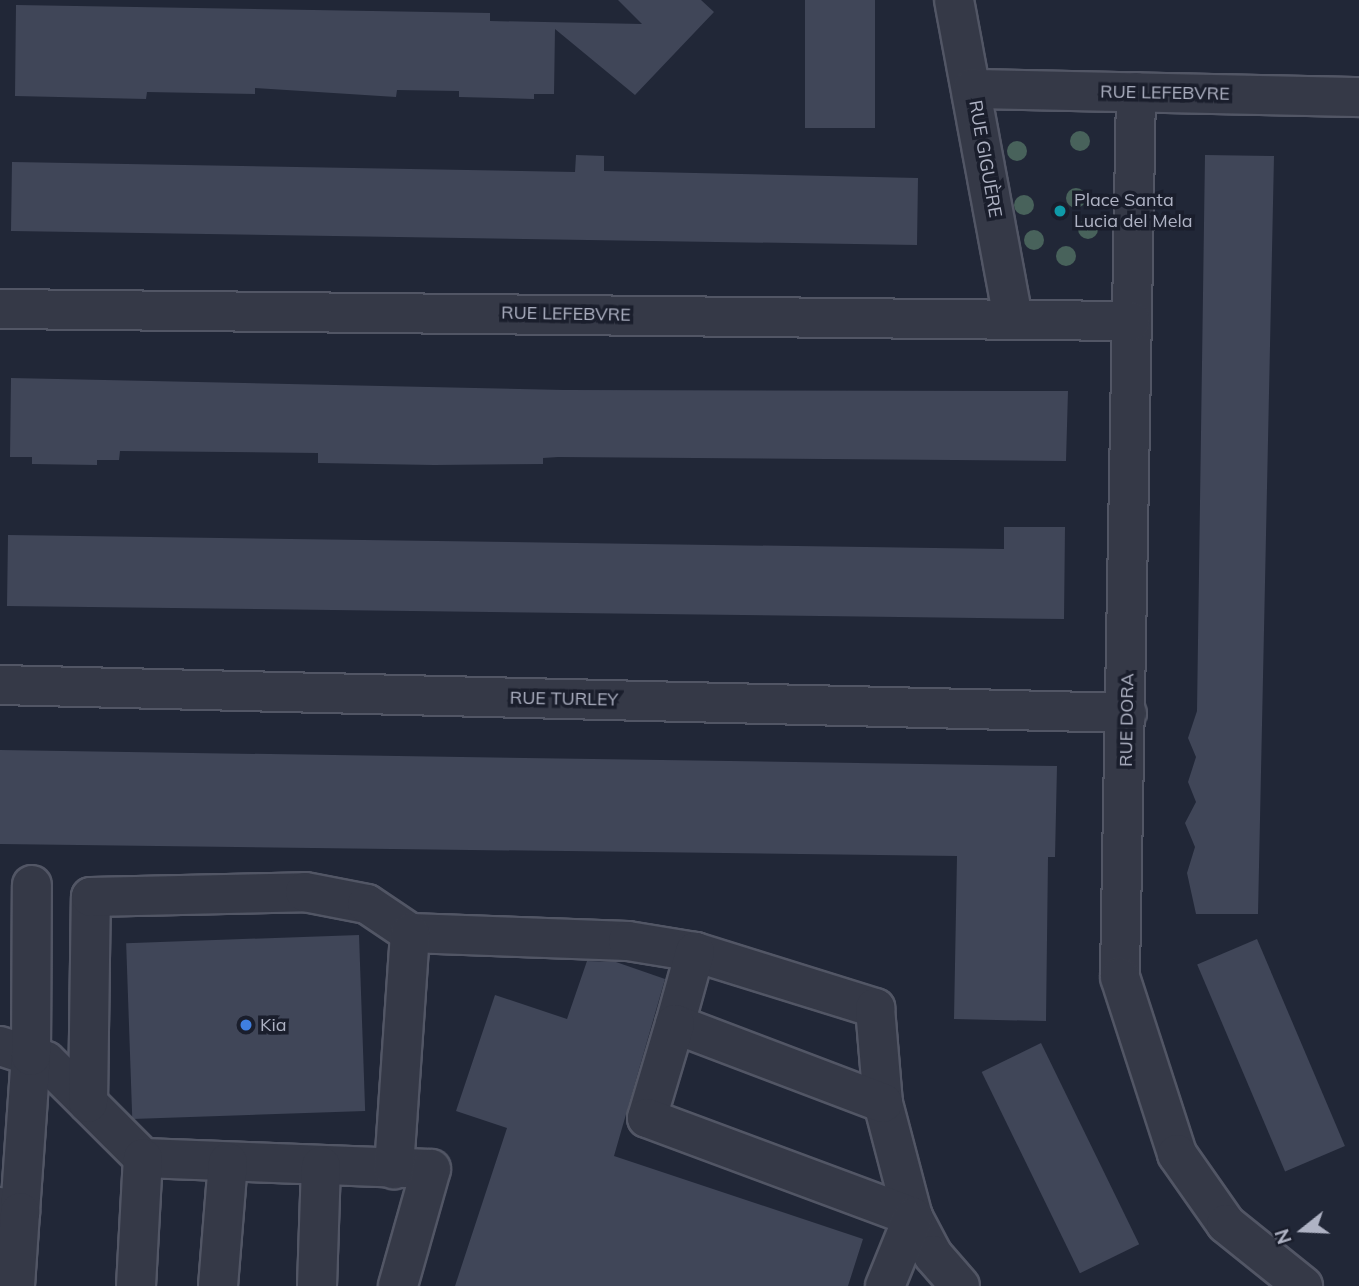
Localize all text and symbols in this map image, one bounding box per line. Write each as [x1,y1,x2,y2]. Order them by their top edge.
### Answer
street label: RUE LEFEBVRE [1100,81,1230,105]
street label: RUE GIGUÈRE [964,99,1006,219]
place label: Place Santa Lucia del Mela [1074,190,1193,232]
marker: Place Santa Lucia del Mela [1052,203,1068,219]
street label: RUE LEFEBVRE [501,302,631,326]
street label: RUE DORA [1115,673,1139,767]
street label: RUE TURLEY [510,687,618,711]
place label: Kia [260,1014,286,1036]
marker: Kia [238,1017,254,1033]
north arrow [1268,1195,1338,1265]
text: N [1269,1226,1297,1247]

